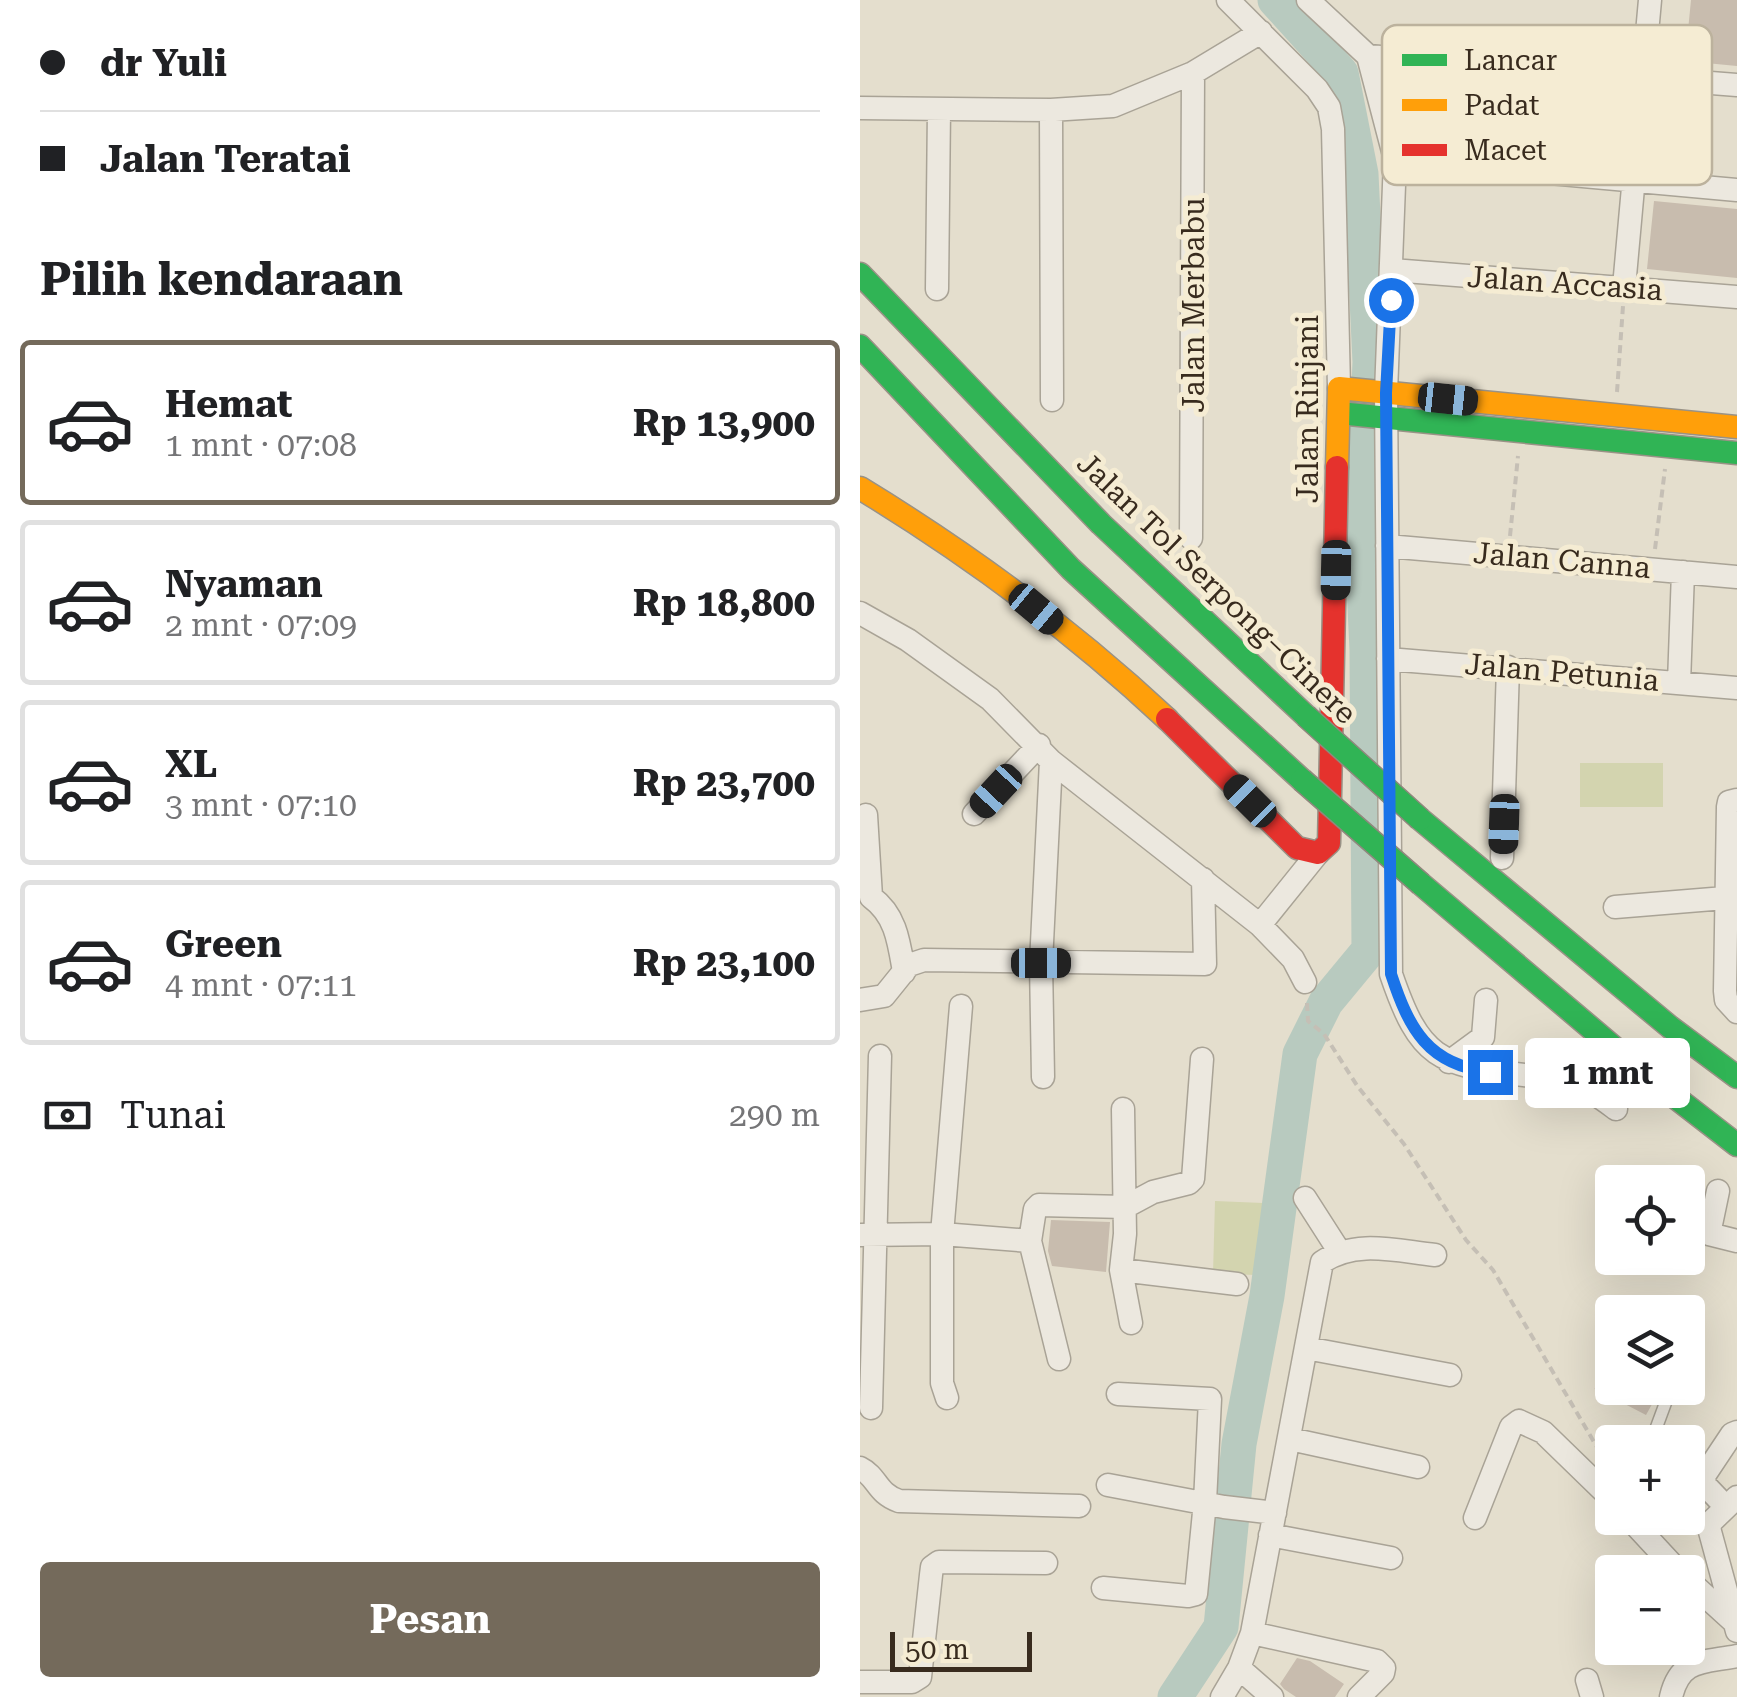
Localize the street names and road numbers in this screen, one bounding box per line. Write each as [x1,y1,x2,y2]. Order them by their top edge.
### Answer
street label: Jalan Merbabu [1176,197,1211,413]
street label: Jalan Accasia [1466,259,1664,307]
street label: Jalan Rinjani [1290,315,1325,503]
street label: Jalan Tol Serpong–Cinere [1070,445,1364,731]
street label: Jalan Canna [1472,535,1652,585]
street label: Jalan Petunia [1463,646,1661,698]

